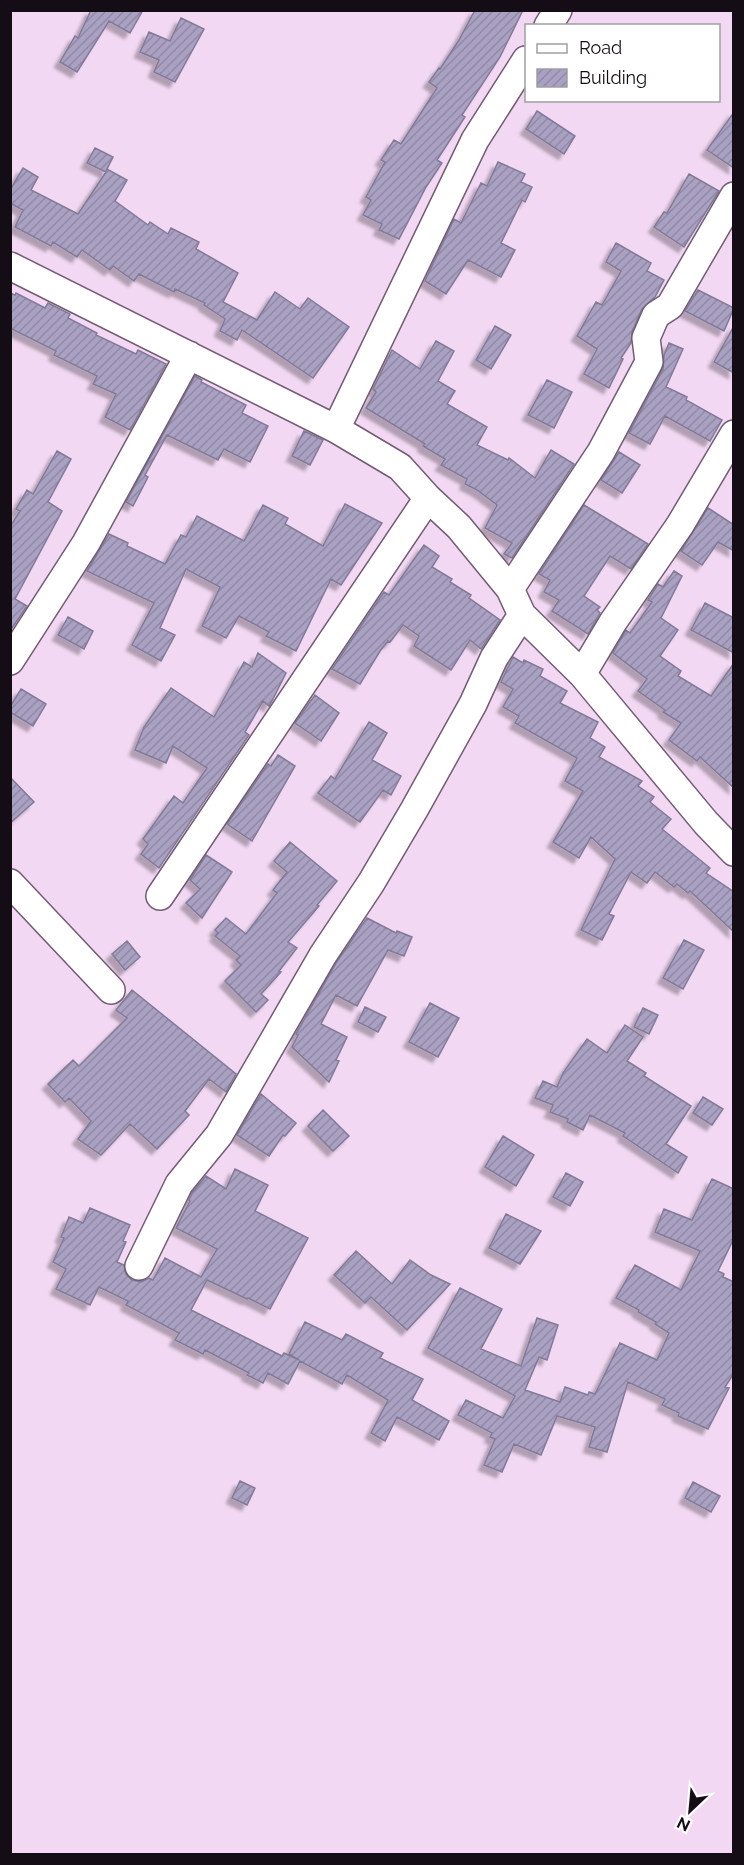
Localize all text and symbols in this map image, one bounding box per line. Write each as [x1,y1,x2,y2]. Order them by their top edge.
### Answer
legend [525,24,720,102]
text: Road [579,37,622,58]
text: Building [579,67,647,88]
north arrow [660,1781,720,1841]
text: N [674,1813,693,1835]

